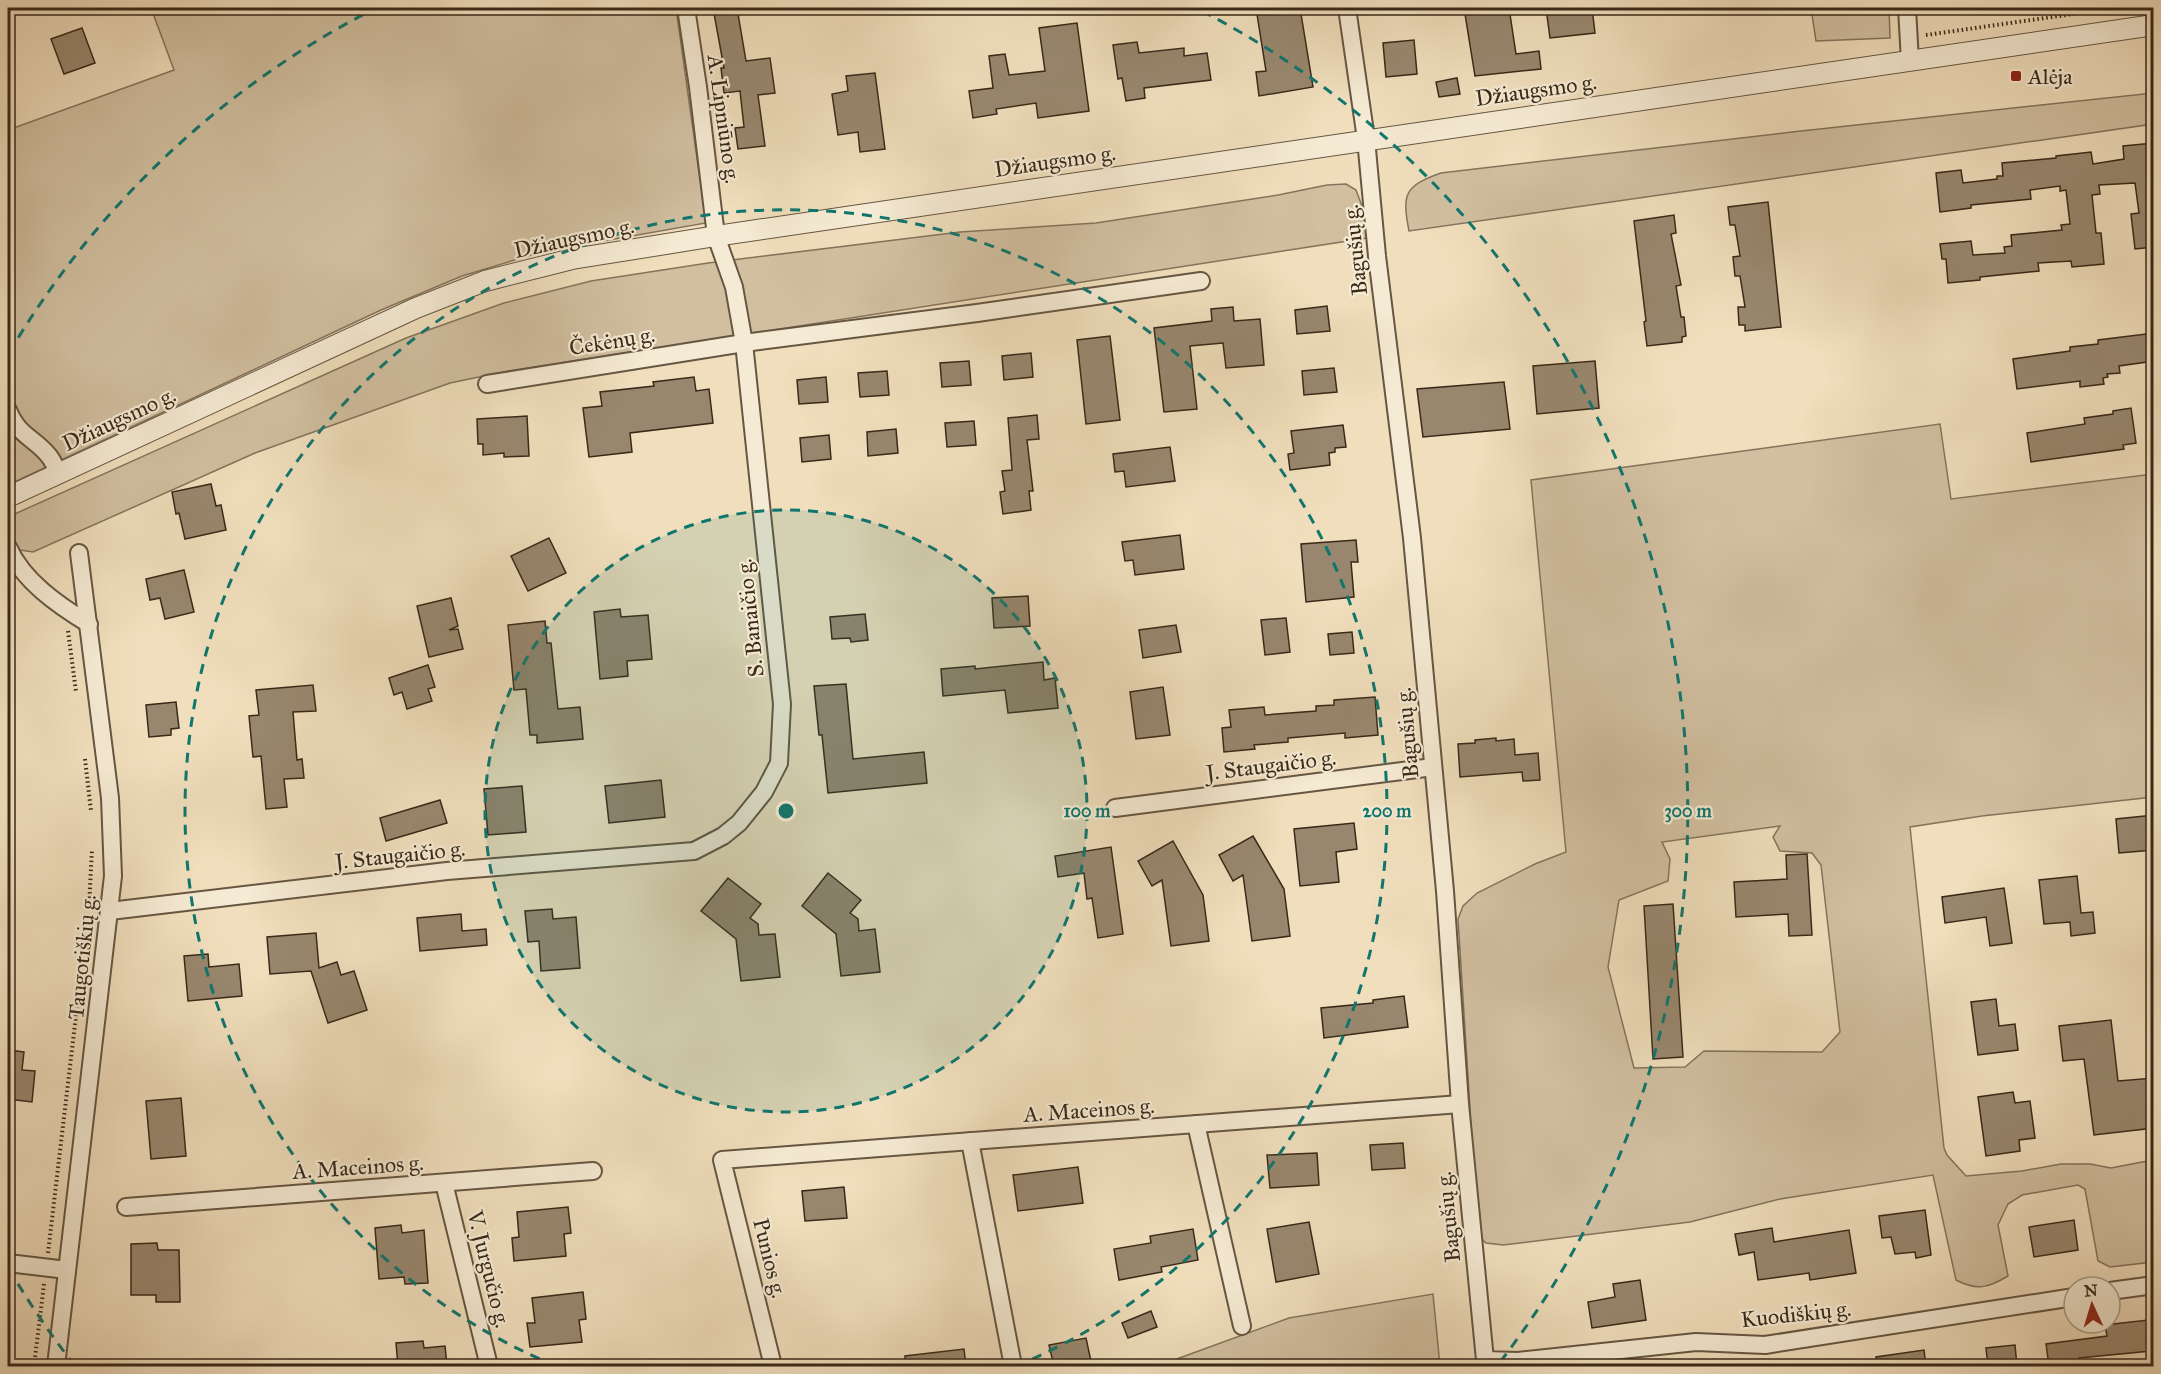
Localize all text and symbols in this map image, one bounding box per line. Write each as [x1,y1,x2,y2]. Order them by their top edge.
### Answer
street label: A. Lipniūno g. [701,52,746,185]
place label: Alėja [2027,63,2073,90]
street label: Džiaugsmo g. [1474,68,1598,112]
marker: Alėja [2009,69,2023,83]
street label: Džiaugsmo g. [993,139,1117,183]
street label: Bagušių g. [1337,203,1373,297]
street label: Džiaugsmo g. [511,212,637,264]
street label: Čekėnų g. [567,321,657,361]
street label: Džiaugsmo g. [58,381,180,457]
street label: S. Banaičio g. [730,557,770,679]
street label: Bagušių g. [1390,686,1424,780]
street label: J. Staugaičio g. [1203,744,1337,787]
text: 100 m [1064,800,1111,822]
text: 200 m [1363,800,1412,822]
text: 300 m [1664,800,1712,823]
centre of rings [776,801,796,821]
street label: J. Staugaičio g. [332,835,466,875]
street label: Taugotiškių g. [62,893,102,1021]
street label: A. Maceinos g. [1022,1092,1155,1128]
street label: A. Maceinos g. [291,1149,424,1185]
street label: Bagušių g. [1430,1170,1466,1264]
street label: V. Jurgučio g. [461,1207,517,1330]
street label: Punios g. [747,1215,793,1301]
north arrow [2062,1275,2122,1335]
text: N [2084,1281,2099,1300]
street label: Kuodiškių g. [1740,1295,1852,1333]

